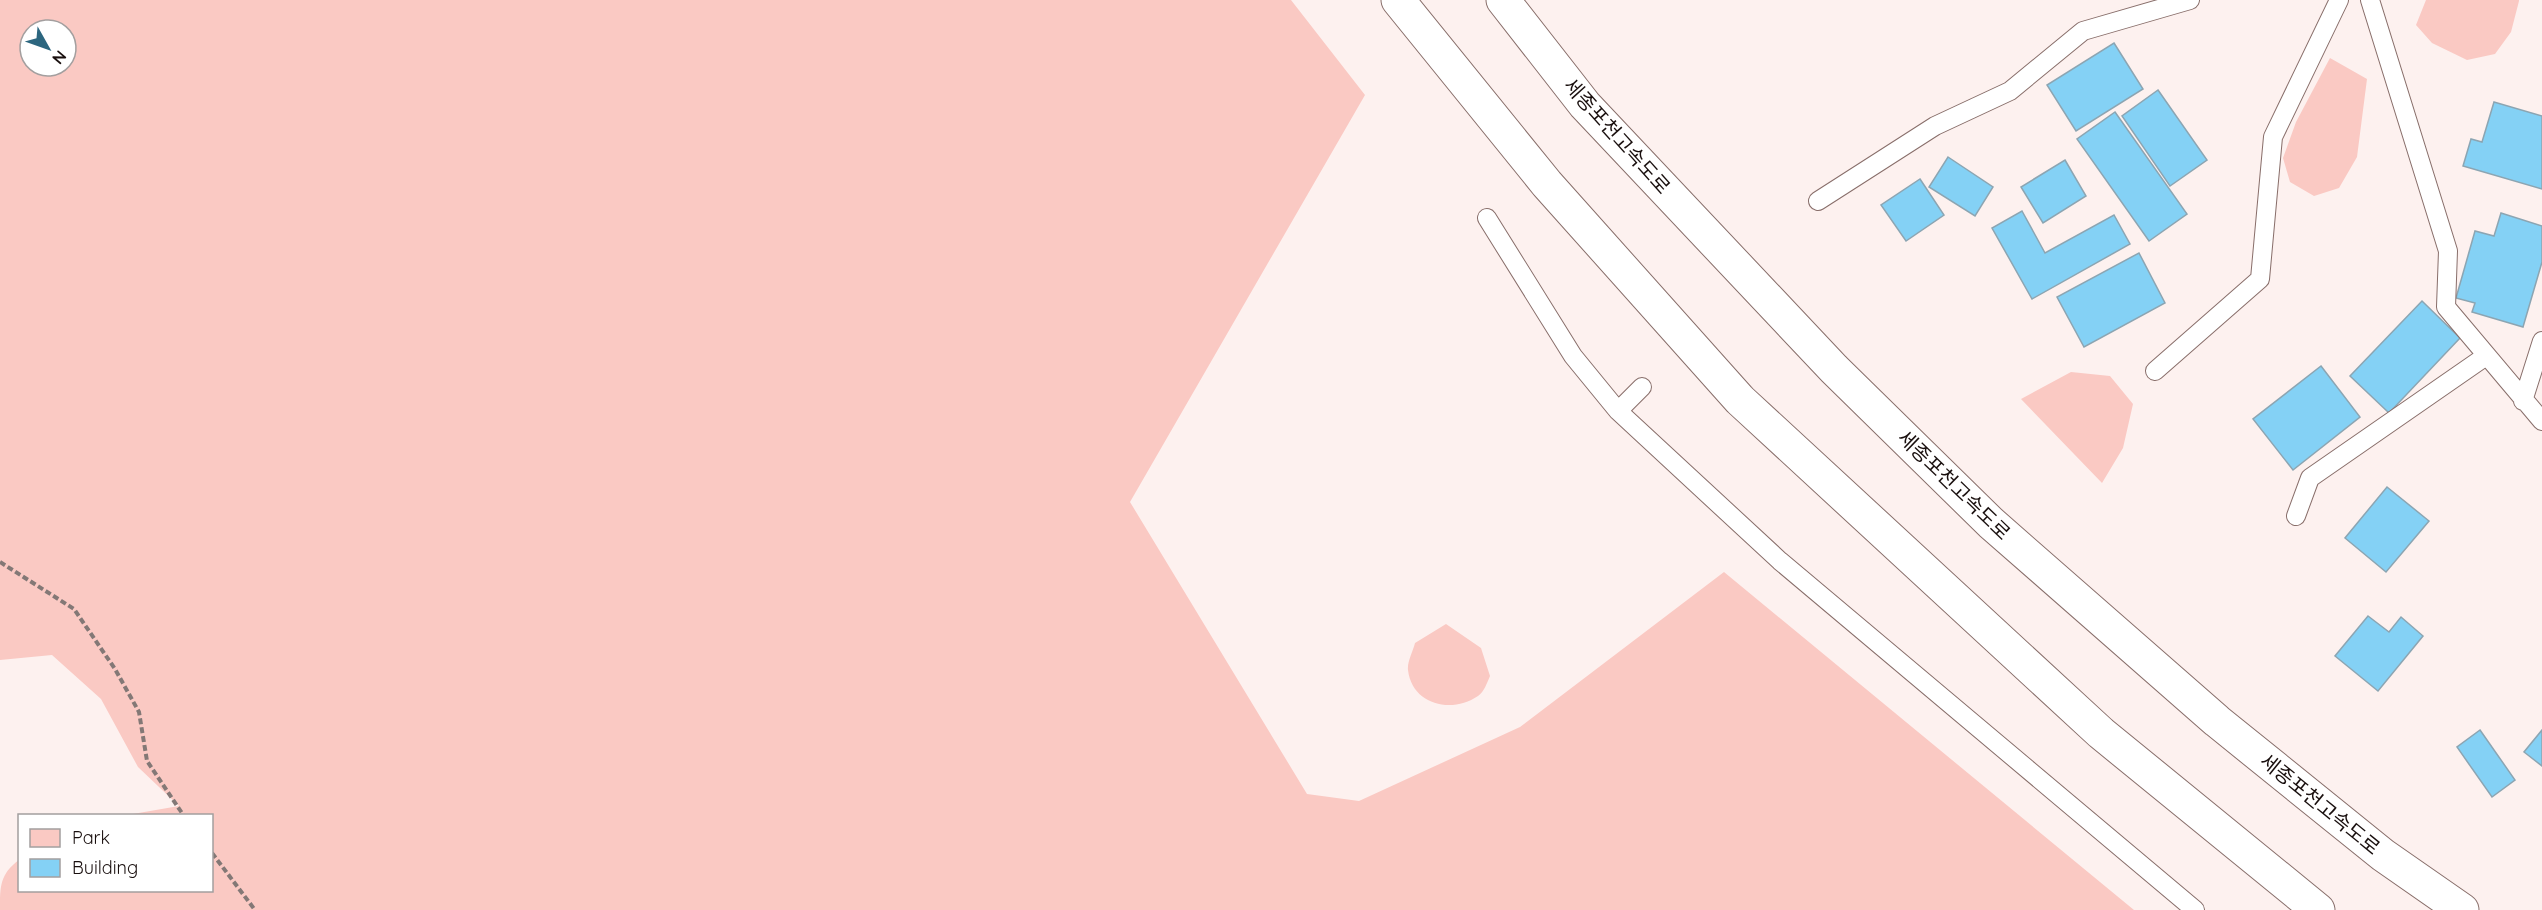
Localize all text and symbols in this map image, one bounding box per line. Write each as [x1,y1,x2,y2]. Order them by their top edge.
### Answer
north arrow [18,18,78,78]
text: N [48,47,71,69]
street label: 세종포천고속도로 [1559,73,1676,199]
street label: 세종포천고속도로 [1893,425,2016,545]
street label: 세종포천고속도로 [2255,748,2385,860]
legend [18,814,213,892]
text: Park [72,826,110,849]
text: Building [72,856,138,879]

